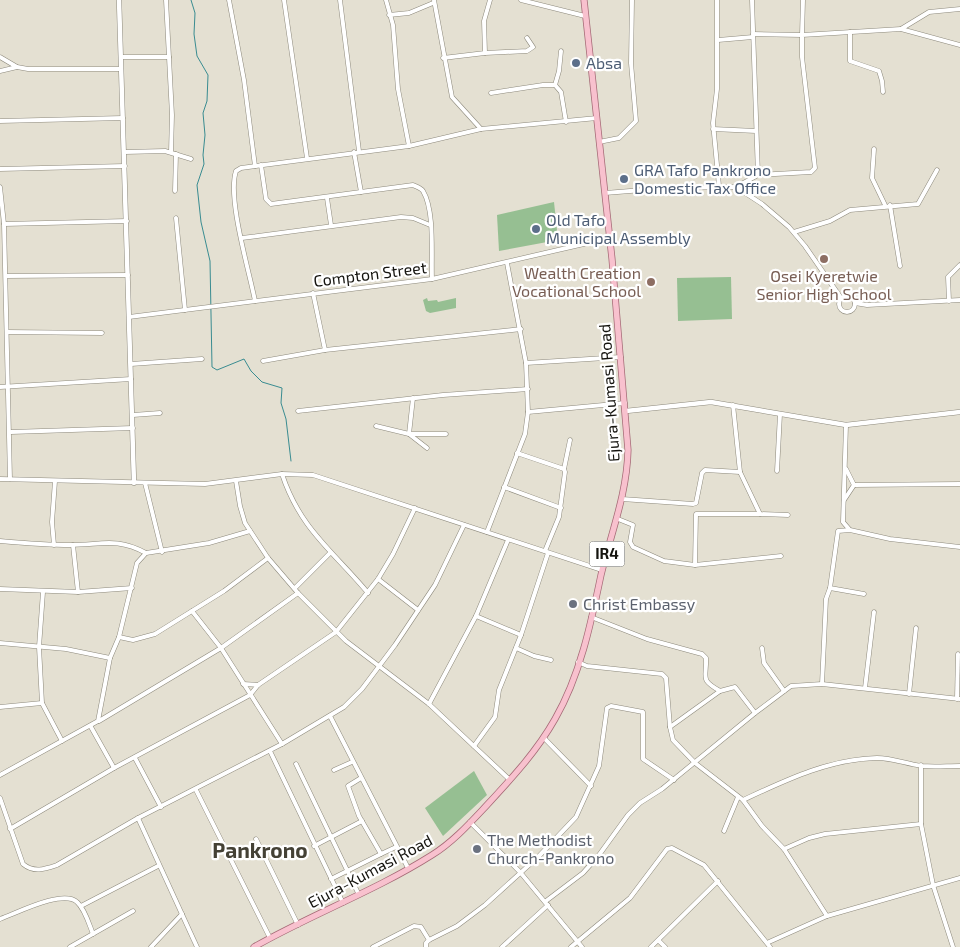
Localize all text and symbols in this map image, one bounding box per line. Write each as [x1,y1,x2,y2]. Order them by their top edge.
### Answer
place label: Absa [586,53,622,72]
marker: Absa [570,57,582,69]
place label: GRA Tafo Pankrono Domestic Tax Office [634,160,776,197]
marker: GRA Tafo Pankrono Domestic Tax Office [618,173,630,185]
place label: Old Tafo Municipal Assembly [546,210,691,247]
marker: Old Tafo Municipal Assembly [530,223,542,235]
marker: Osei Kyeretwie Senior High School [818,253,830,265]
street label: Compton Street [312,257,428,290]
place label: Wealth Creation Vocational School [512,263,641,300]
place label: Osei Kyeretwie Senior High School [756,266,892,303]
marker: Wealth Creation Vocational School [645,276,657,288]
street label: Ejura-Kumasi Road [594,323,624,463]
road number: IR4 [590,542,624,566]
place label: Christ Embassy [583,594,696,613]
marker: Christ Embassy [567,598,579,610]
street label: Ejura-Kumasi Road [304,830,436,912]
place label: The Methodist Church-Pankrono [487,830,614,867]
district label: Pankrono [212,837,308,862]
marker: The Methodist Church-Pankrono [471,843,483,855]

